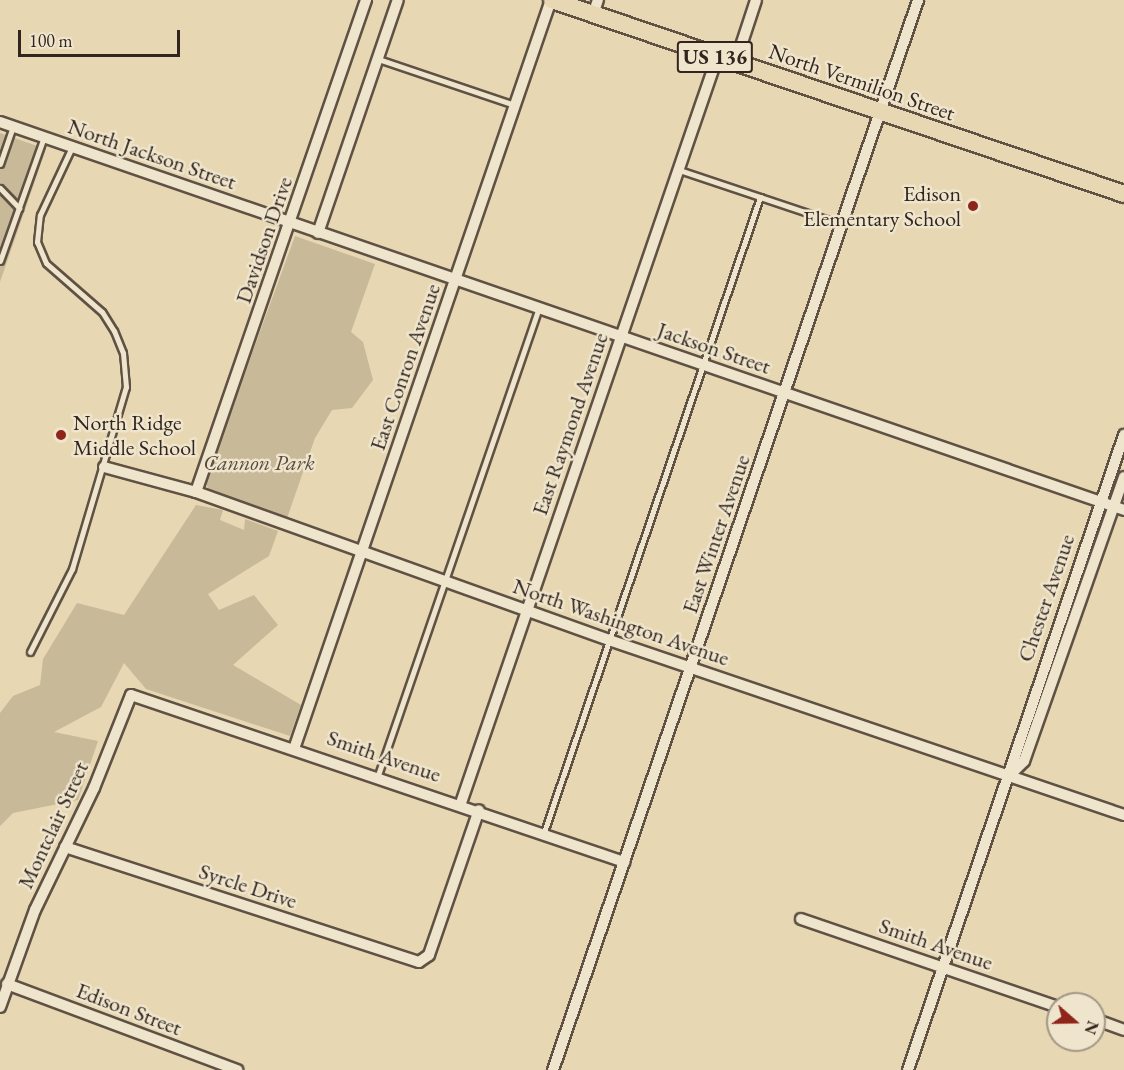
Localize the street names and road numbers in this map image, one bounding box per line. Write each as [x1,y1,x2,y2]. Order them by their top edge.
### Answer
street label: North Vermilion Street [765,38,959,126]
road number: US 136 [676,39,754,75]
street label: North Jackson Street [64,113,240,195]
street label: Davidson Drive [230,173,298,307]
street label: East Conron Avenue [364,280,446,454]
street label: Jackson Street [654,316,774,380]
street label: East Raymond Avenue [526,329,614,519]
street label: East Winter Avenue [676,451,756,617]
street label: Chester Avenue [1012,531,1080,665]
street label: North Washington Avenue [509,573,733,671]
street label: Smith Avenue [324,724,444,788]
street label: Montclair Street [12,757,94,893]
street label: Syrcle Drive [196,858,300,914]
street label: Smith Avenue [876,912,996,976]
street label: Edison Street [73,977,185,1041]

